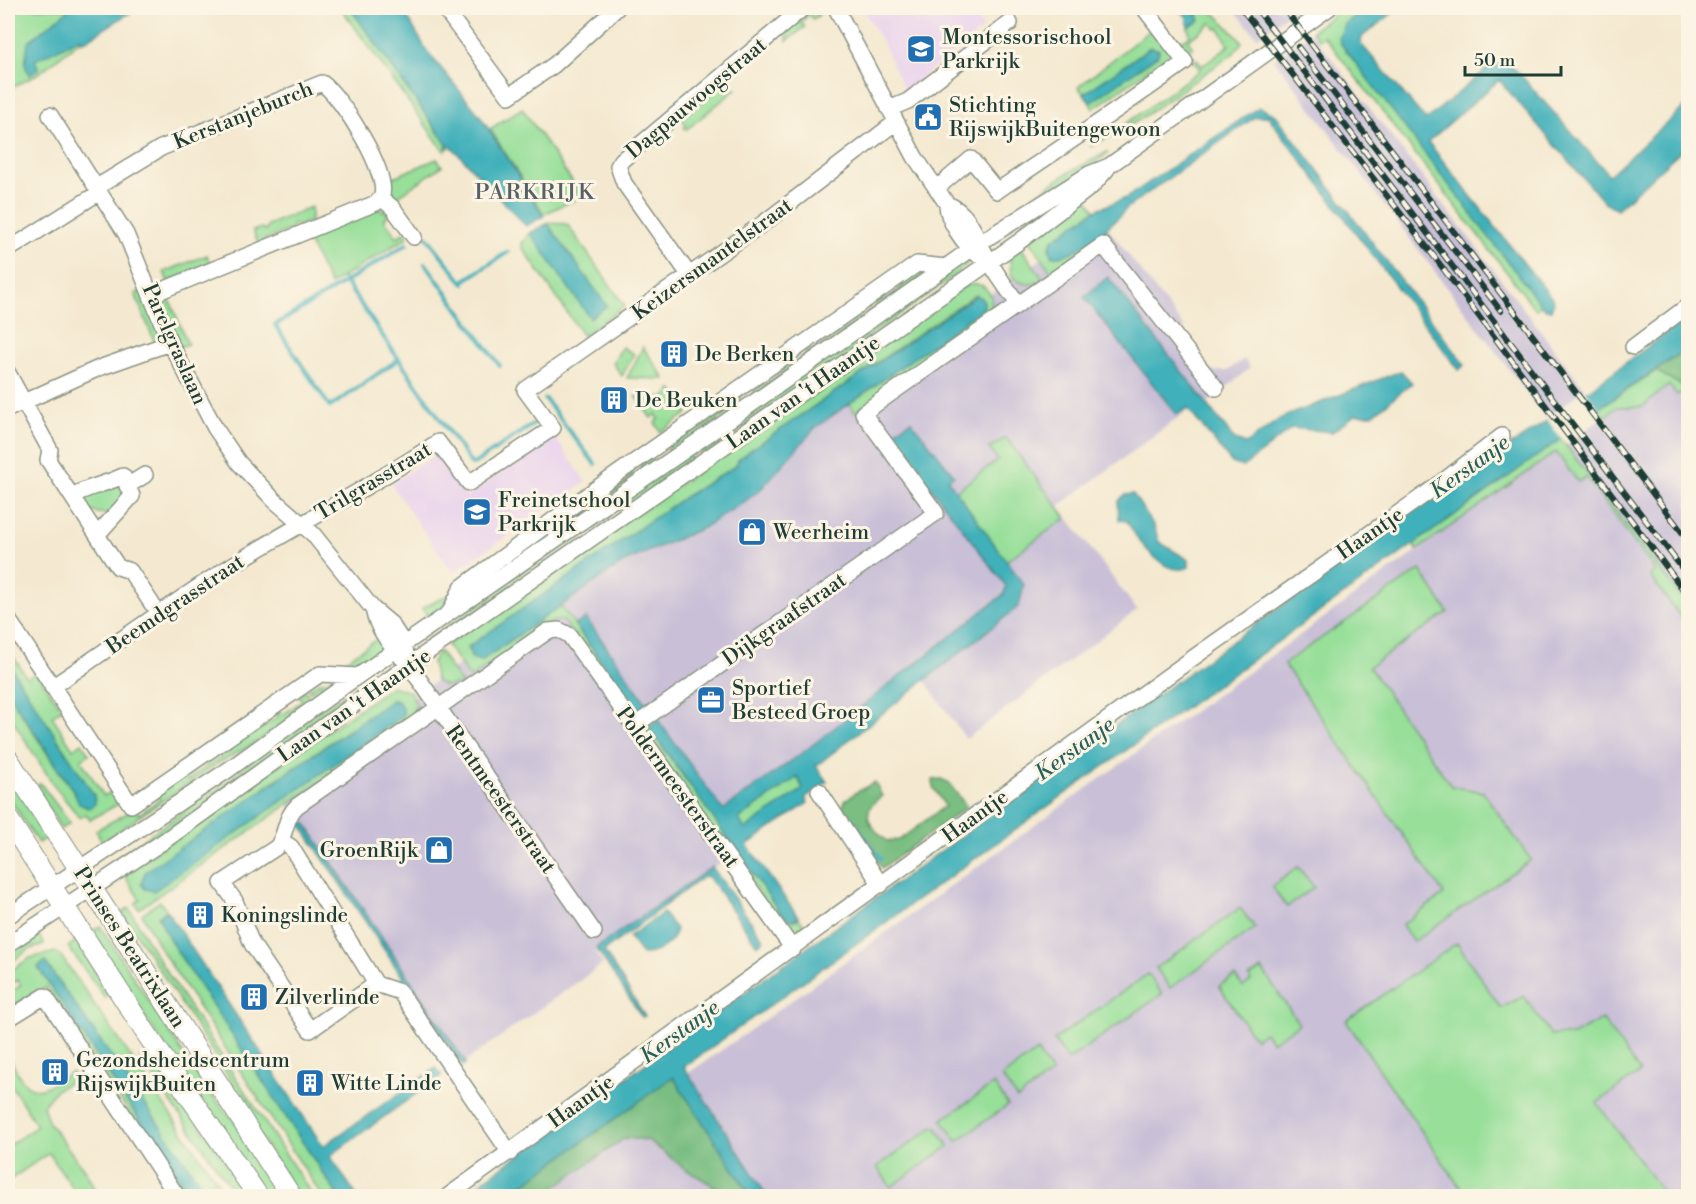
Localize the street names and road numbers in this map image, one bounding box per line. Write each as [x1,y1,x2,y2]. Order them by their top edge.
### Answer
street label: Dagpauwoogstraat [621,32,773,165]
street label: Kerstanjeburch [170,76,317,156]
street label: Keizersmantelstraat [627,193,798,327]
street label: Parelgraslaan [136,280,213,409]
street label: Laan van 't Haantje [722,330,886,456]
street label: Trilgrasstraat [311,437,437,527]
street label: Haantje [1332,501,1409,566]
street label: Beemdgrasstraat [101,549,250,661]
street label: Dijkgraafstraat [718,567,852,672]
street label: Laan van 't Haantje [273,643,437,769]
street label: Poldermeesterstraat [610,702,745,874]
street label: Rentmeesterstraat [439,720,561,879]
street label: Haantje [937,784,1014,850]
street label: Prinses Beatrixlaan [67,862,191,1033]
street label: Haantje [543,1069,620,1135]

